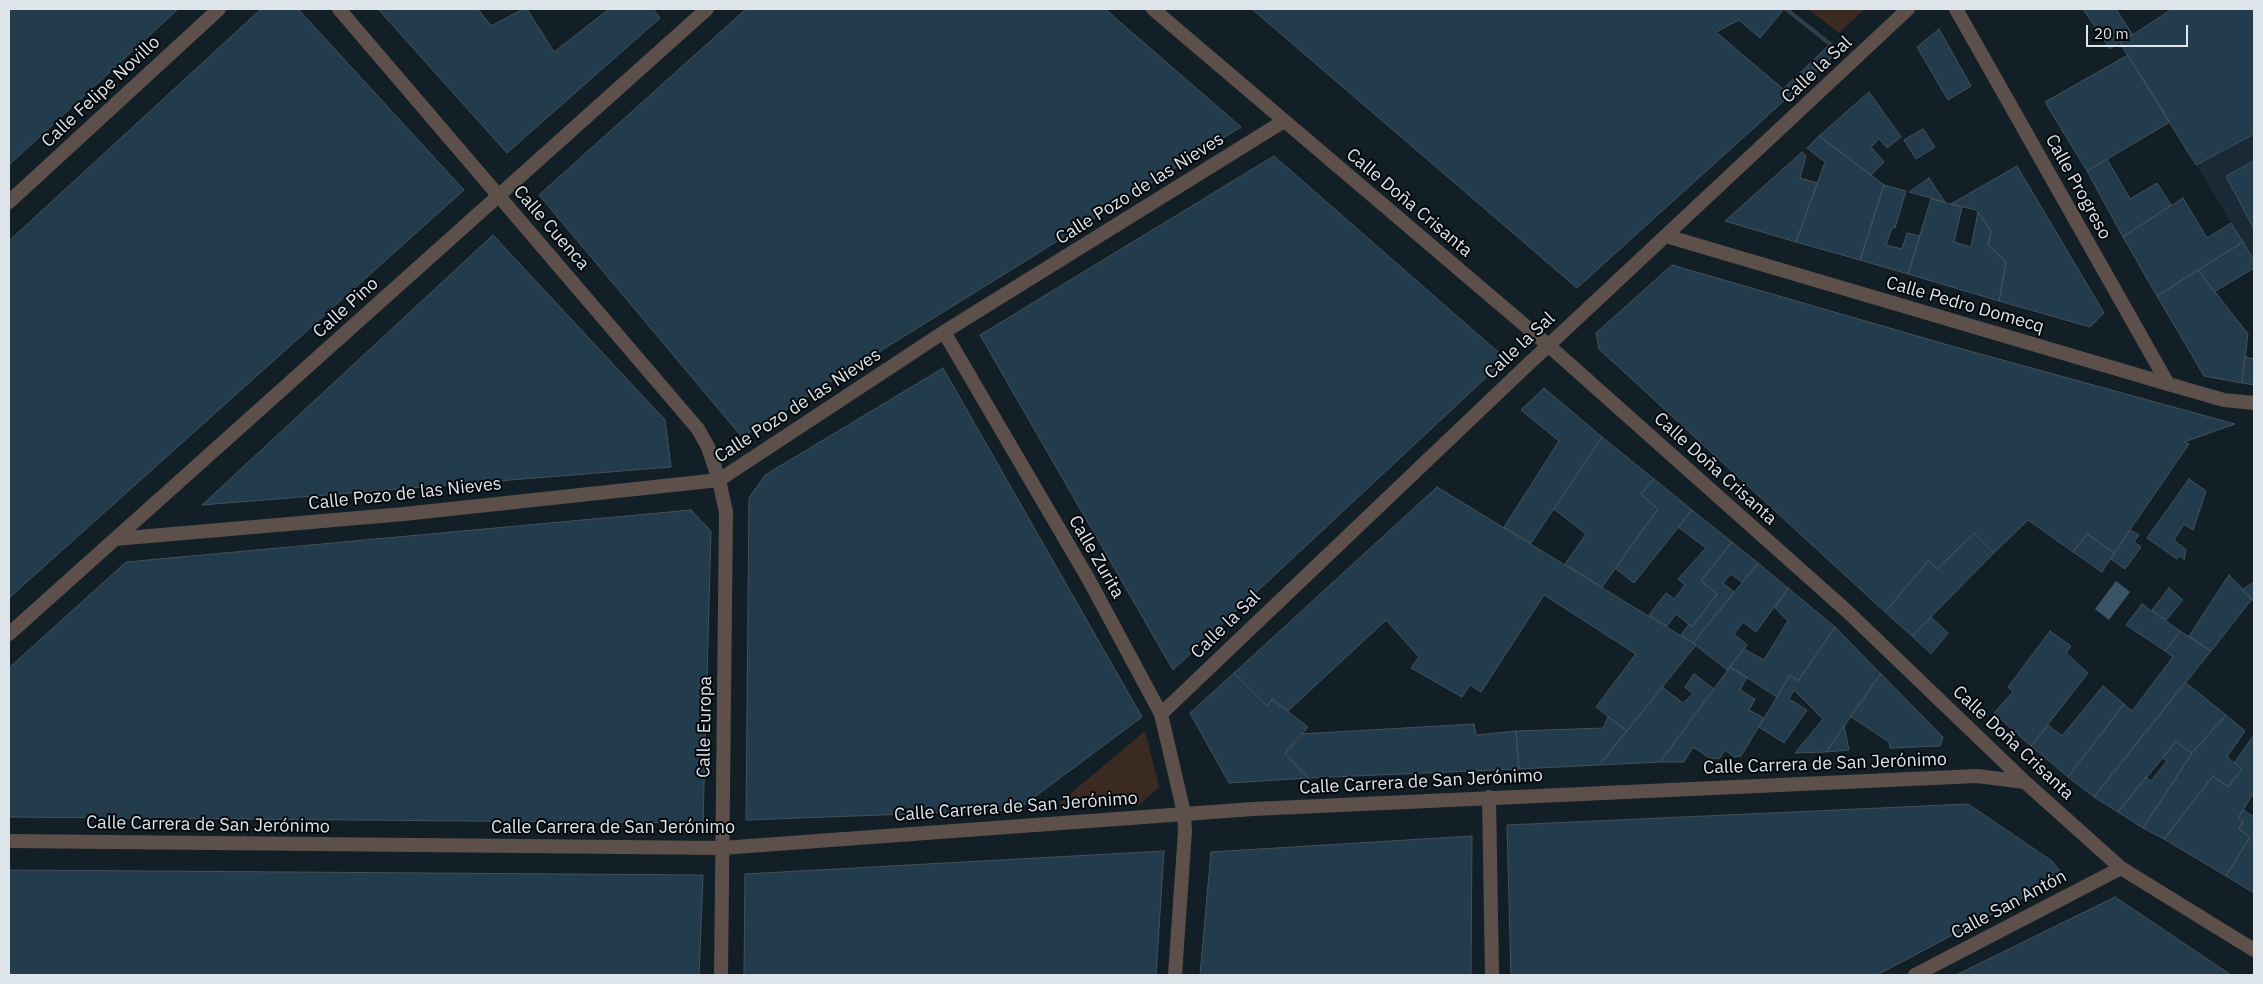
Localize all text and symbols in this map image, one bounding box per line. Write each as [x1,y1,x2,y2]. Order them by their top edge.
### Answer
scale bar [2088,15,2190,47]
text: 20 m [2094,24,2129,43]
street label: Calle Felipe Novillo [37,32,165,152]
street label: Calle la Sal [1777,32,1857,108]
street label: Calle Pozo de las Nieves [1052,128,1228,250]
street label: Calle Progreso [2040,131,2116,243]
street label: Calle Doña Crisanta [1342,144,1476,262]
street label: Calle Cuenca [508,181,594,275]
street label: Calle Pedro Domecq [1883,272,2047,338]
street label: Calle Pino [309,273,383,343]
street label: Calle la Sal [1480,308,1560,384]
street label: Calle Pozo de las Nieves [711,344,885,468]
street label: Calle Doña Crisanta [1649,408,1781,530]
street label: Calle Pozo de las Nieves [307,473,503,515]
street label: Calle Zurita [1064,512,1128,602]
street label: Calle la Sal [1187,587,1265,663]
street label: Calle Europa [693,676,717,778]
street label: Calle Doña Crisanta [1948,681,2078,805]
street label: Calle Carrera de San Jerónimo [1703,749,1947,779]
street label: Calle Carrera de San Jerónimo [1299,765,1543,799]
street label: Calle Carrera de San Jerónimo [893,788,1139,826]
street label: Calle Carrera de San Jerónimo [86,812,330,838]
street label: Calle Carrera de San Jerónimo [491,817,735,839]
street label: Calle San Antón [1948,866,2070,944]

